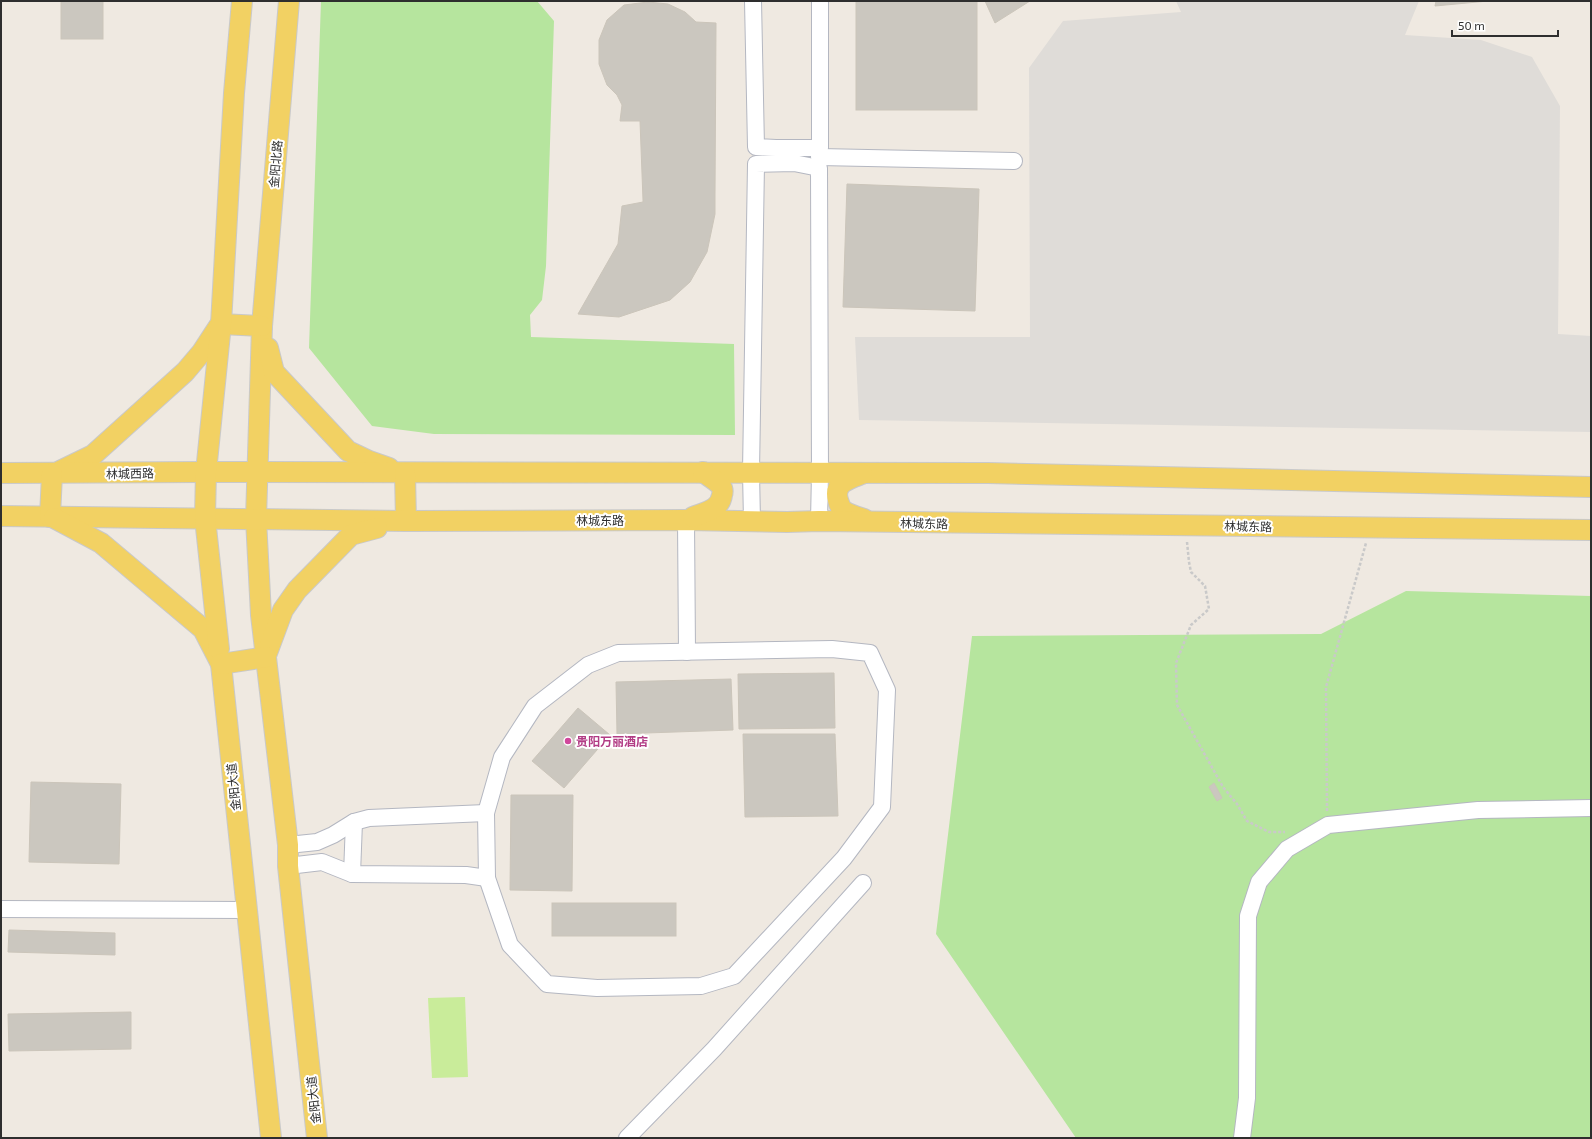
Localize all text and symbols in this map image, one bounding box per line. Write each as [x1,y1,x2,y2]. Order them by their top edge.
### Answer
scale bar [1452,12,1558,38]
text: 50 m [1458,18,1485,32]
street label: 金阳北路 [266,139,284,189]
street label: 林城西路 [106,466,154,480]
street label: 林城东路 [576,513,624,527]
street label: 林城东路 [900,516,948,530]
street label: 林城东路 [1224,519,1272,533]
place label: 贵阳万丽酒店 [576,734,648,748]
marker: 贵阳万丽酒店 [563,736,573,746]
street label: 金阳大道 [224,762,242,812]
street label: 金阳大道 [304,1075,322,1125]

